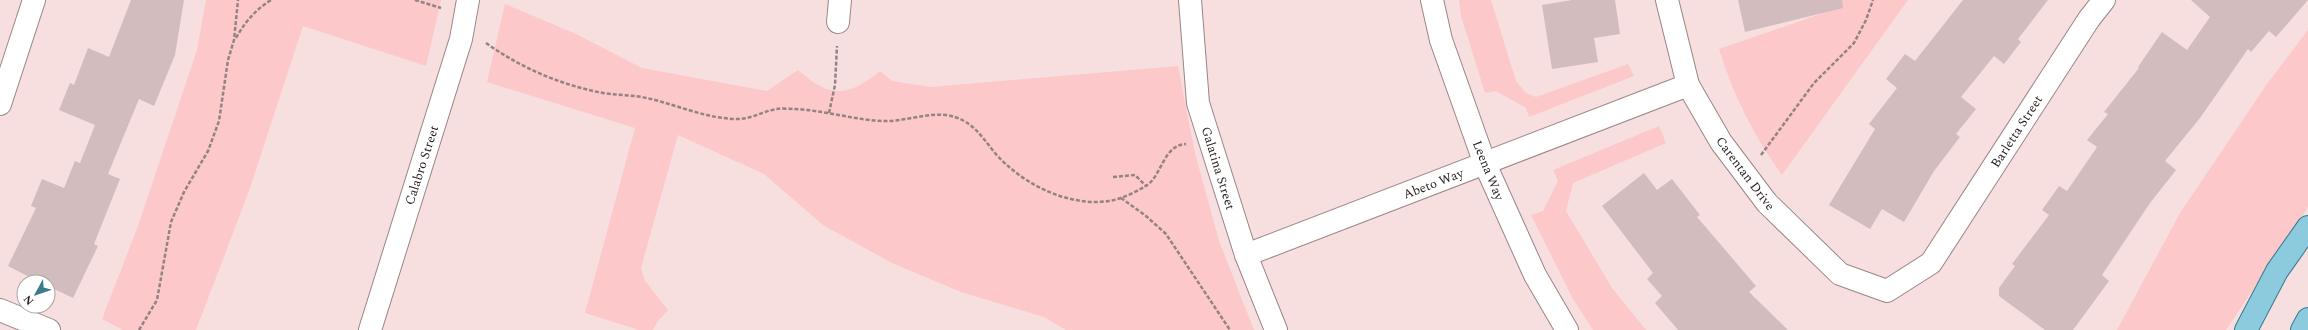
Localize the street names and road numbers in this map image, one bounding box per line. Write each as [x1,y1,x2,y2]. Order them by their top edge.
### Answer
street label: Barletta Street [1986,91,2048,172]
street label: Calabro Street [400,123,444,208]
street label: Galatina Street [1196,124,1240,213]
street label: Carentan Drive [1711,132,1780,215]
street label: Leena Way [1467,137,1509,204]
street label: Abeto Way [1400,163,1467,205]

